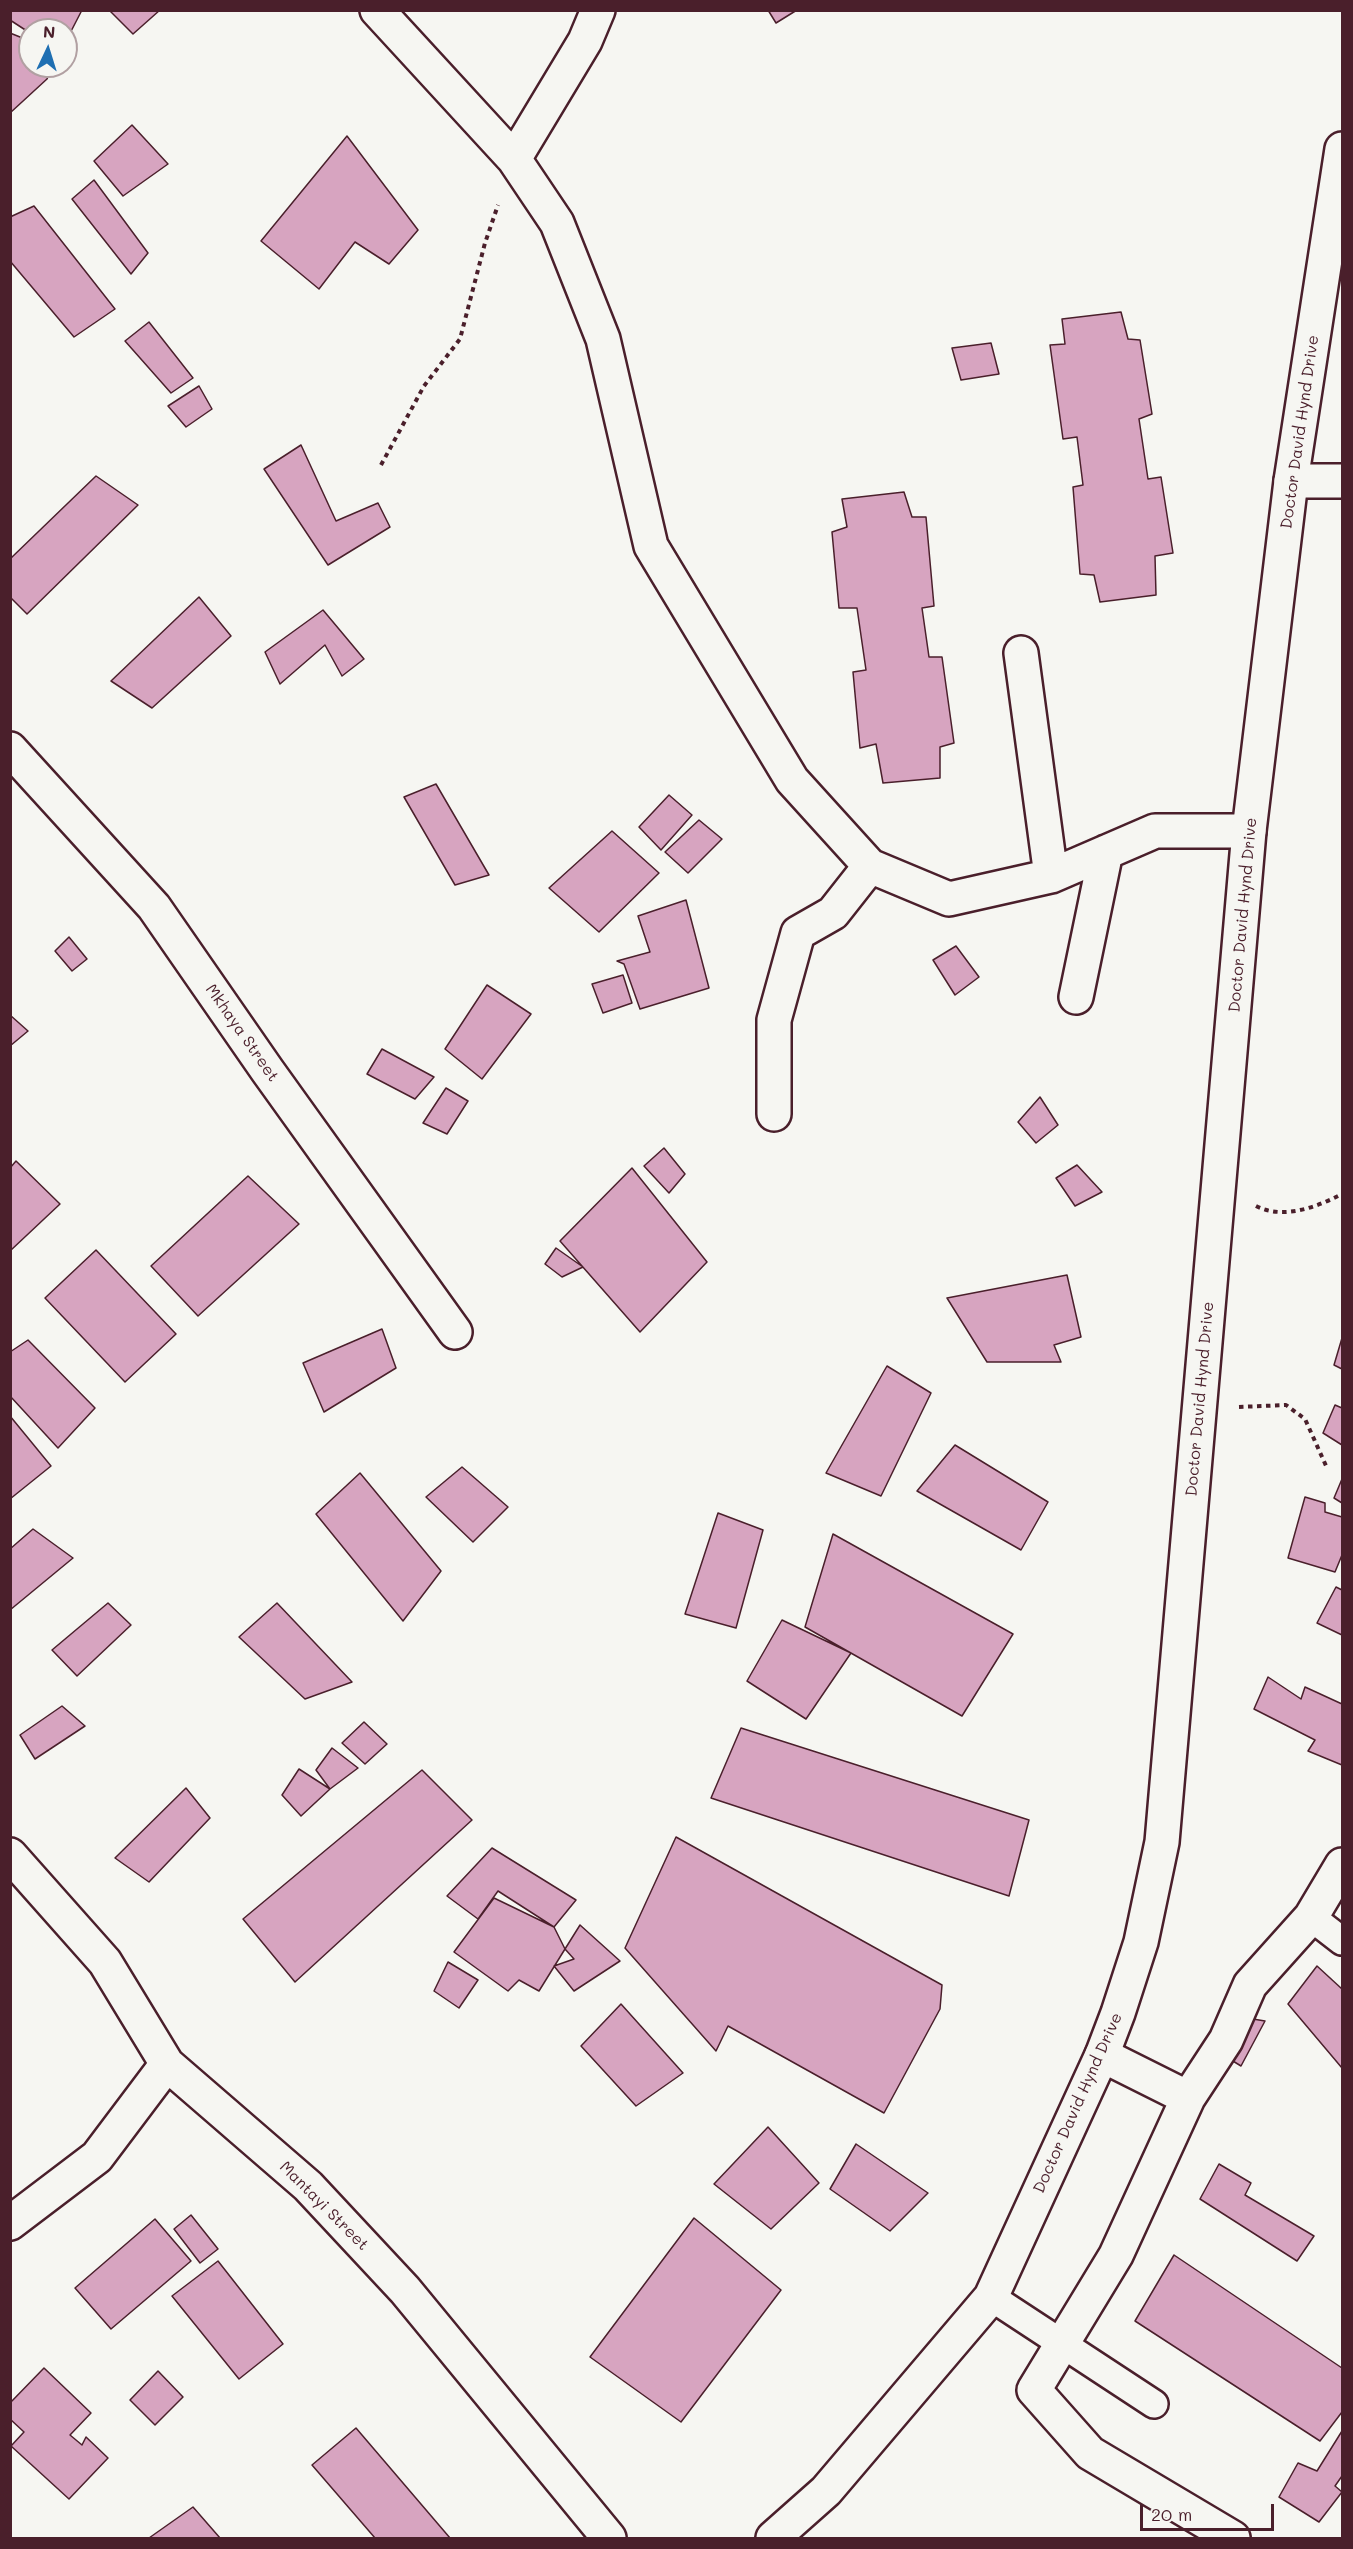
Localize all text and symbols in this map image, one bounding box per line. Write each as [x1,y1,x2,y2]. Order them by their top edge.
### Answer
north arrow [18,18,78,78]
text: N [42,21,56,42]
street label: Doctor David Hynd Drive [1277,334,1323,530]
street label: Doctor David Hynd Drive [1225,817,1261,1013]
street label: Mkhaya Street [201,981,283,1085]
street label: Doctor David Hynd Drive [1182,1301,1218,1497]
street label: Doctor David Hynd Drive [1030,2010,1126,2196]
street label: Mantayi Street [276,2158,372,2254]
scale bar [1143,2492,1276,2530]
text: 20 m [1151,2502,1192,2526]

